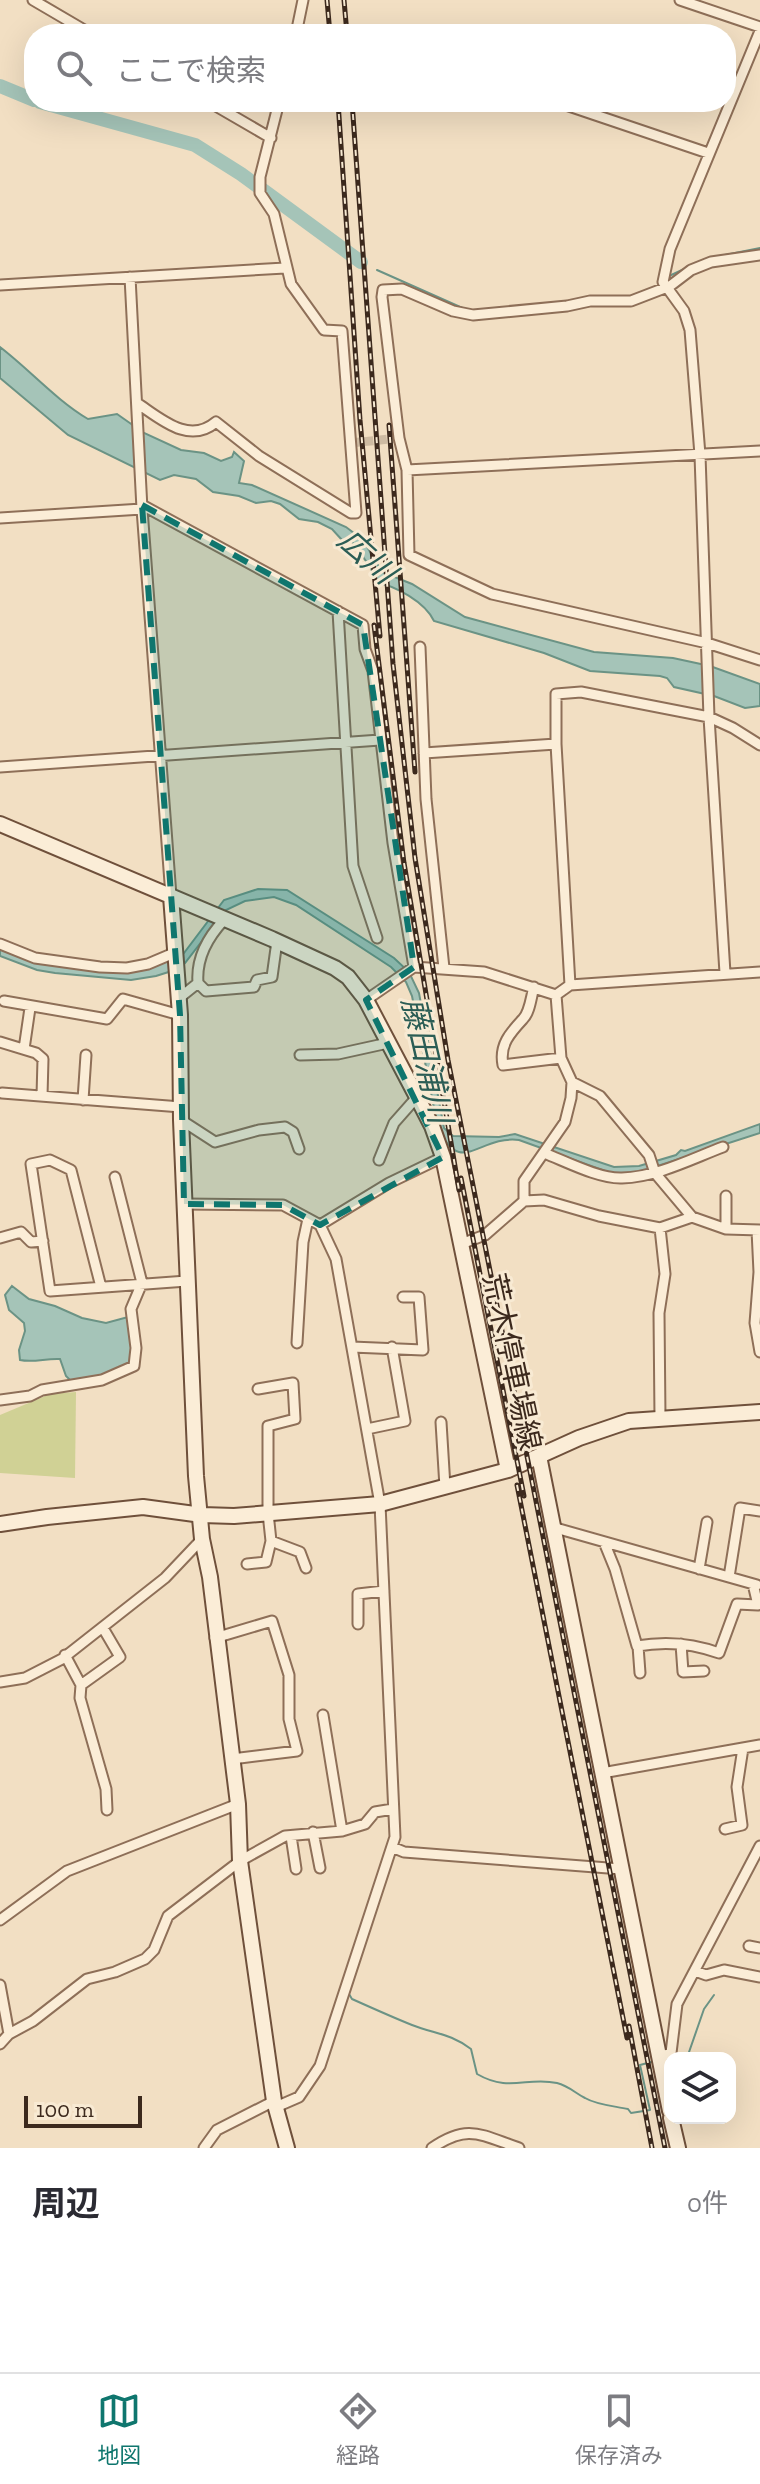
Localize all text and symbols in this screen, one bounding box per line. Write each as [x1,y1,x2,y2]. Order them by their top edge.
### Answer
search box [24,24,736,112]
icon: search [52,46,96,90]
text: ここで検索 [116,53,266,89]
water label: 広川 [331,520,406,594]
water label: 藤田浦川 [394,993,461,1130]
street label: 荒木停車場線 [476,1270,548,1454]
map controls [664,2052,736,2124]
button: layers [664,2052,736,2124]
scale bar [24,2092,142,2128]
text: 100 m [36,2096,94,2123]
text: 周辺 [32,2183,100,2224]
text: 0件 [687,2187,728,2219]
tab: 地図 [97,2389,141,2469]
tab: 経路 [336,2389,380,2469]
tab: 保存済み [575,2389,663,2469]

